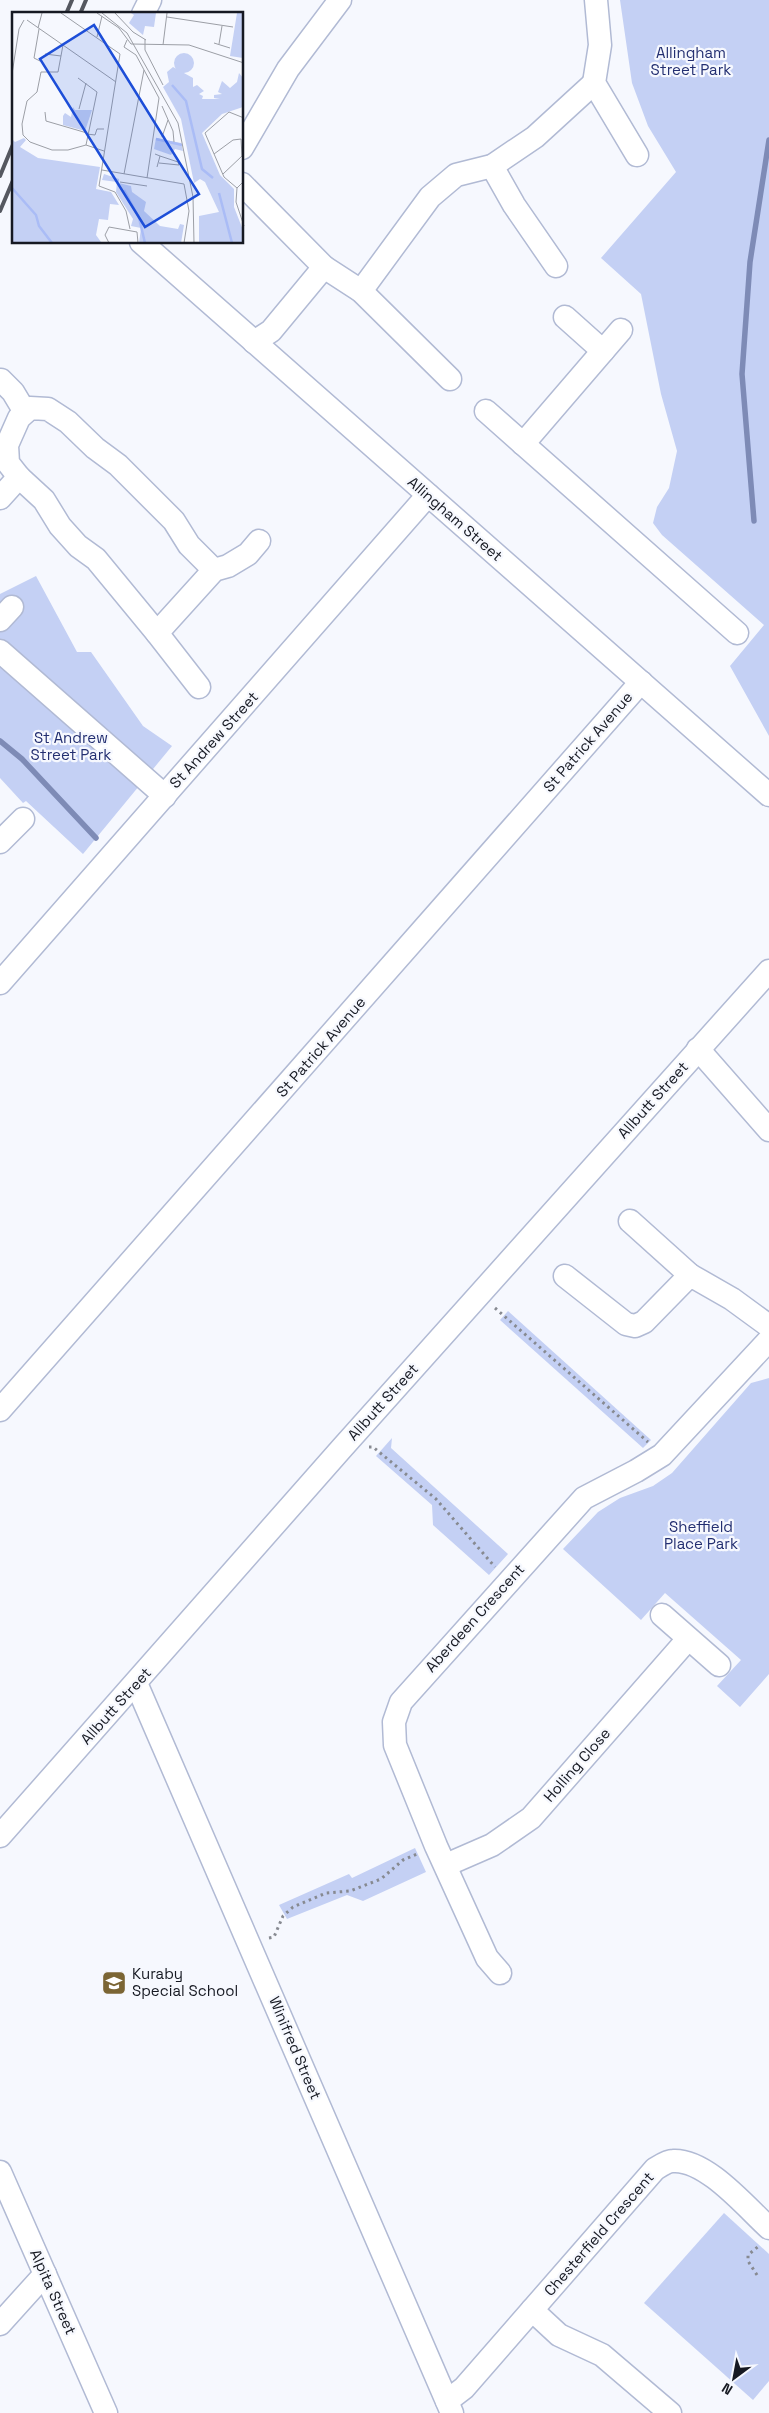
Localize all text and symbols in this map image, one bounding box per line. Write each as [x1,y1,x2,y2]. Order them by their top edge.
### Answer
inset map [12,12,244,244]
park label: Allingham Street Park [651,43,731,79]
street label: Allingham Street [404,472,507,565]
street label: St Andrew Street [165,687,262,792]
street label: St Patrick Avenue [539,687,636,796]
park label: St Andrew Street Park [31,728,111,764]
street label: St Patrick Avenue [272,992,369,1101]
street label: Allbutt Street [613,1057,692,1142]
street label: Allbutt Street [343,1359,422,1444]
park label: Sheffield Place Park [664,1517,738,1553]
street label: Aberdeen Crescent [421,1559,528,1676]
street label: Allbutt Street [76,1663,155,1748]
street label: Holling Close [539,1724,614,1806]
place label: Kuraby Special School [132,1964,238,2000]
school or university icon: Kuraby Special School [101,1970,127,1996]
street label: Winifred Street [265,1994,326,2102]
street label: Chesterfield Crescent [540,2168,658,2300]
street label: Alpita Street [26,2246,81,2338]
north arrow [709,2353,759,2403]
text: N [718,2379,736,2399]

